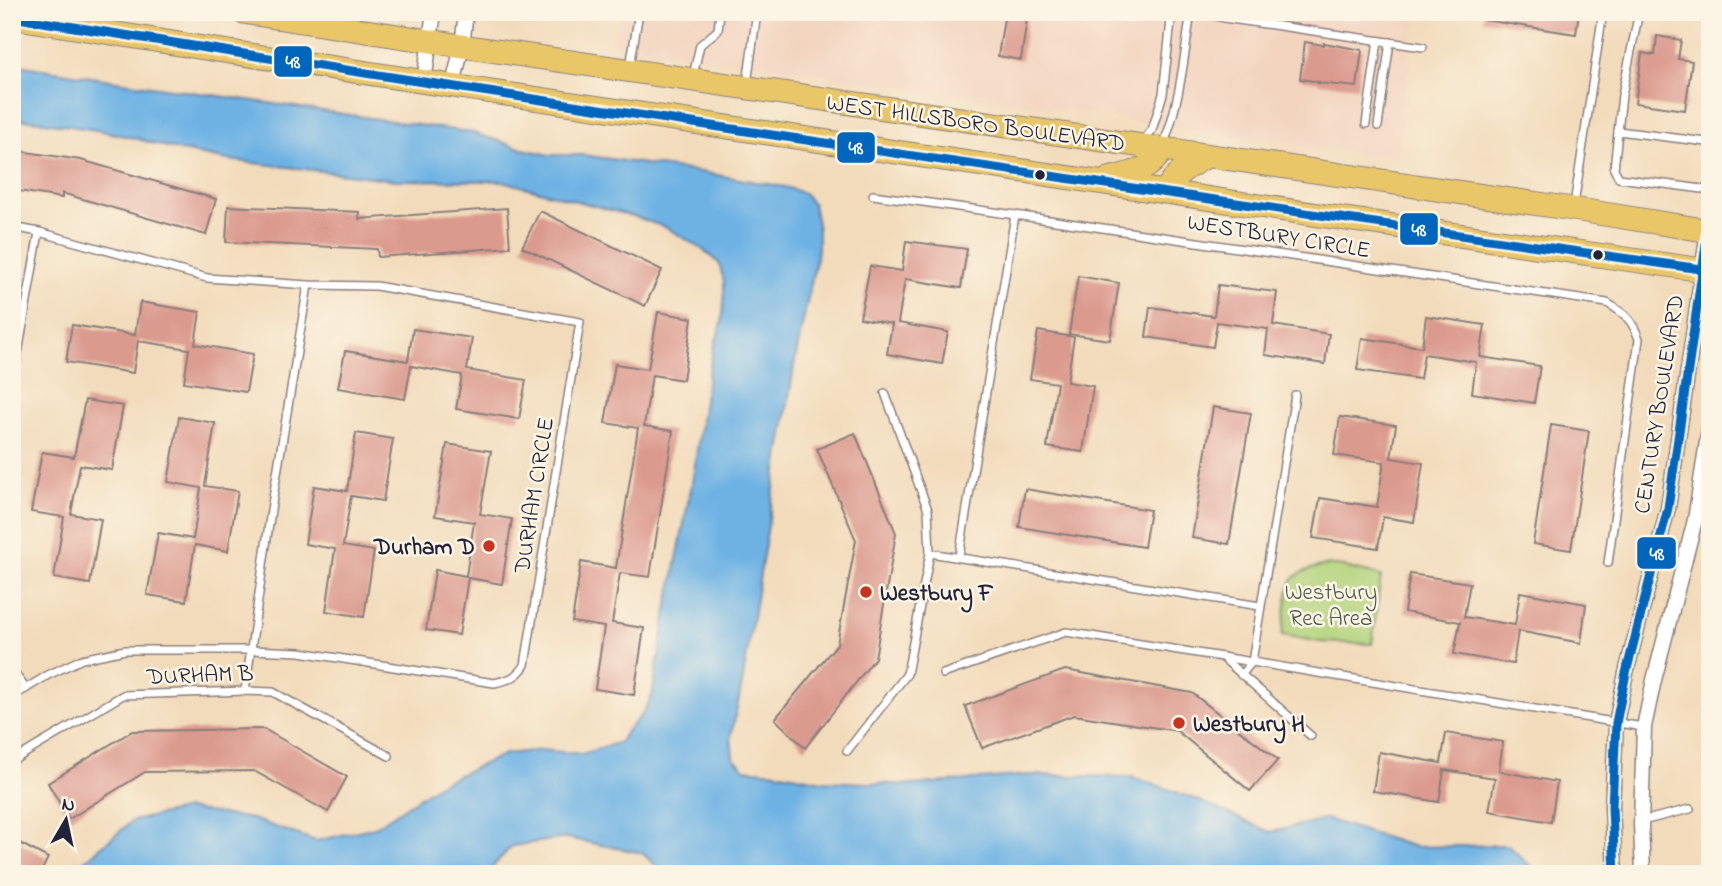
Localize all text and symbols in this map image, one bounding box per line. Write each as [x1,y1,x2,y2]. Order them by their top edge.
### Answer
line badge: 48 [273,45,313,78]
text: 48 [286,50,300,77]
street label: WEST HILLSBORO BOULEVARD [824,87,1127,162]
line badge: 48 [836,131,876,164]
text: 48 [849,136,863,163]
unlabelled marker [1033,168,1047,182]
street label: WESTBURY CIRCLE [1185,207,1372,268]
line badge: 48 [1399,212,1439,246]
text: 48 [1412,218,1426,245]
unlabelled marker [1591,248,1605,262]
street label: CENTURY BOULEVARD [1627,293,1694,516]
street label: DURHAM CIRCLE [507,415,564,577]
place label: Durham D [373,532,475,565]
line badge: 48 [1636,536,1677,570]
marker: Durham D [481,538,497,554]
text: 48 [1650,542,1664,569]
park label: Westbury Rec Area [1285,577,1377,636]
place label: Westbury F [880,578,993,613]
marker: Westbury F [858,584,874,600]
street label: DURHAM B [145,658,254,695]
place label: Westbury H [1193,709,1305,744]
marker: Westbury H [1171,715,1187,731]
north arrow [32,784,102,854]
text: N [60,791,77,820]

